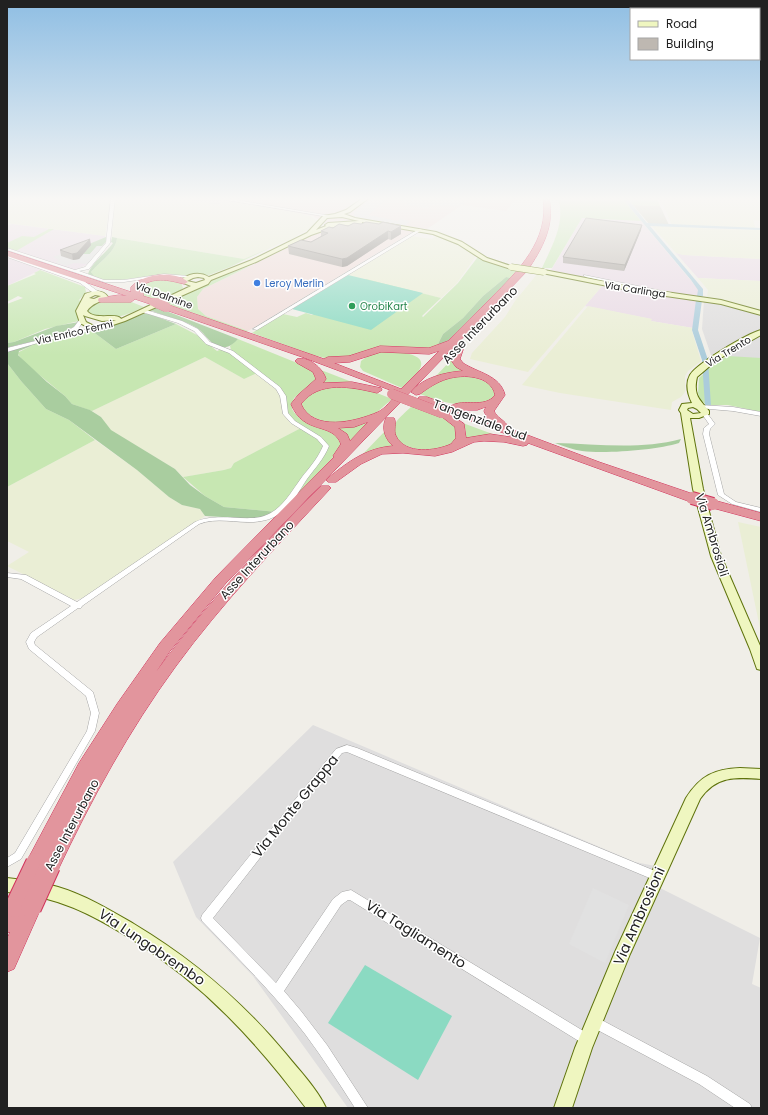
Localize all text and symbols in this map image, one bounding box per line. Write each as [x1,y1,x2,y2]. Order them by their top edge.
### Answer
legend [630,8,760,60]
text: Road [666,15,697,32]
text: Building [666,35,714,52]
place label: Leroy Merlin [265,276,324,291]
street label: Via Carlinga [603,277,667,302]
street label: Via Dalmine [133,278,195,313]
marker: Leroy Merlin [252,278,262,288]
street label: Asse Interurbano [438,282,521,367]
place label: OrobiKart [360,299,408,314]
marker: OrobiKart [347,301,357,311]
street label: Via Enrico Fermi [34,316,114,349]
street label: Via Trento [703,332,754,371]
street label: Tangenziale Sud [431,395,529,444]
street label: Via Ambrosioli [692,491,733,578]
street label: Asse Interurbano [216,516,298,603]
street label: Via Monte Grappa [247,750,343,862]
street label: Asse Interurbano [40,776,103,874]
street label: Via Ambrosioni [608,864,670,968]
street label: Via Tagliamento [362,895,470,973]
street label: Via Lungobrembo [95,904,209,990]

